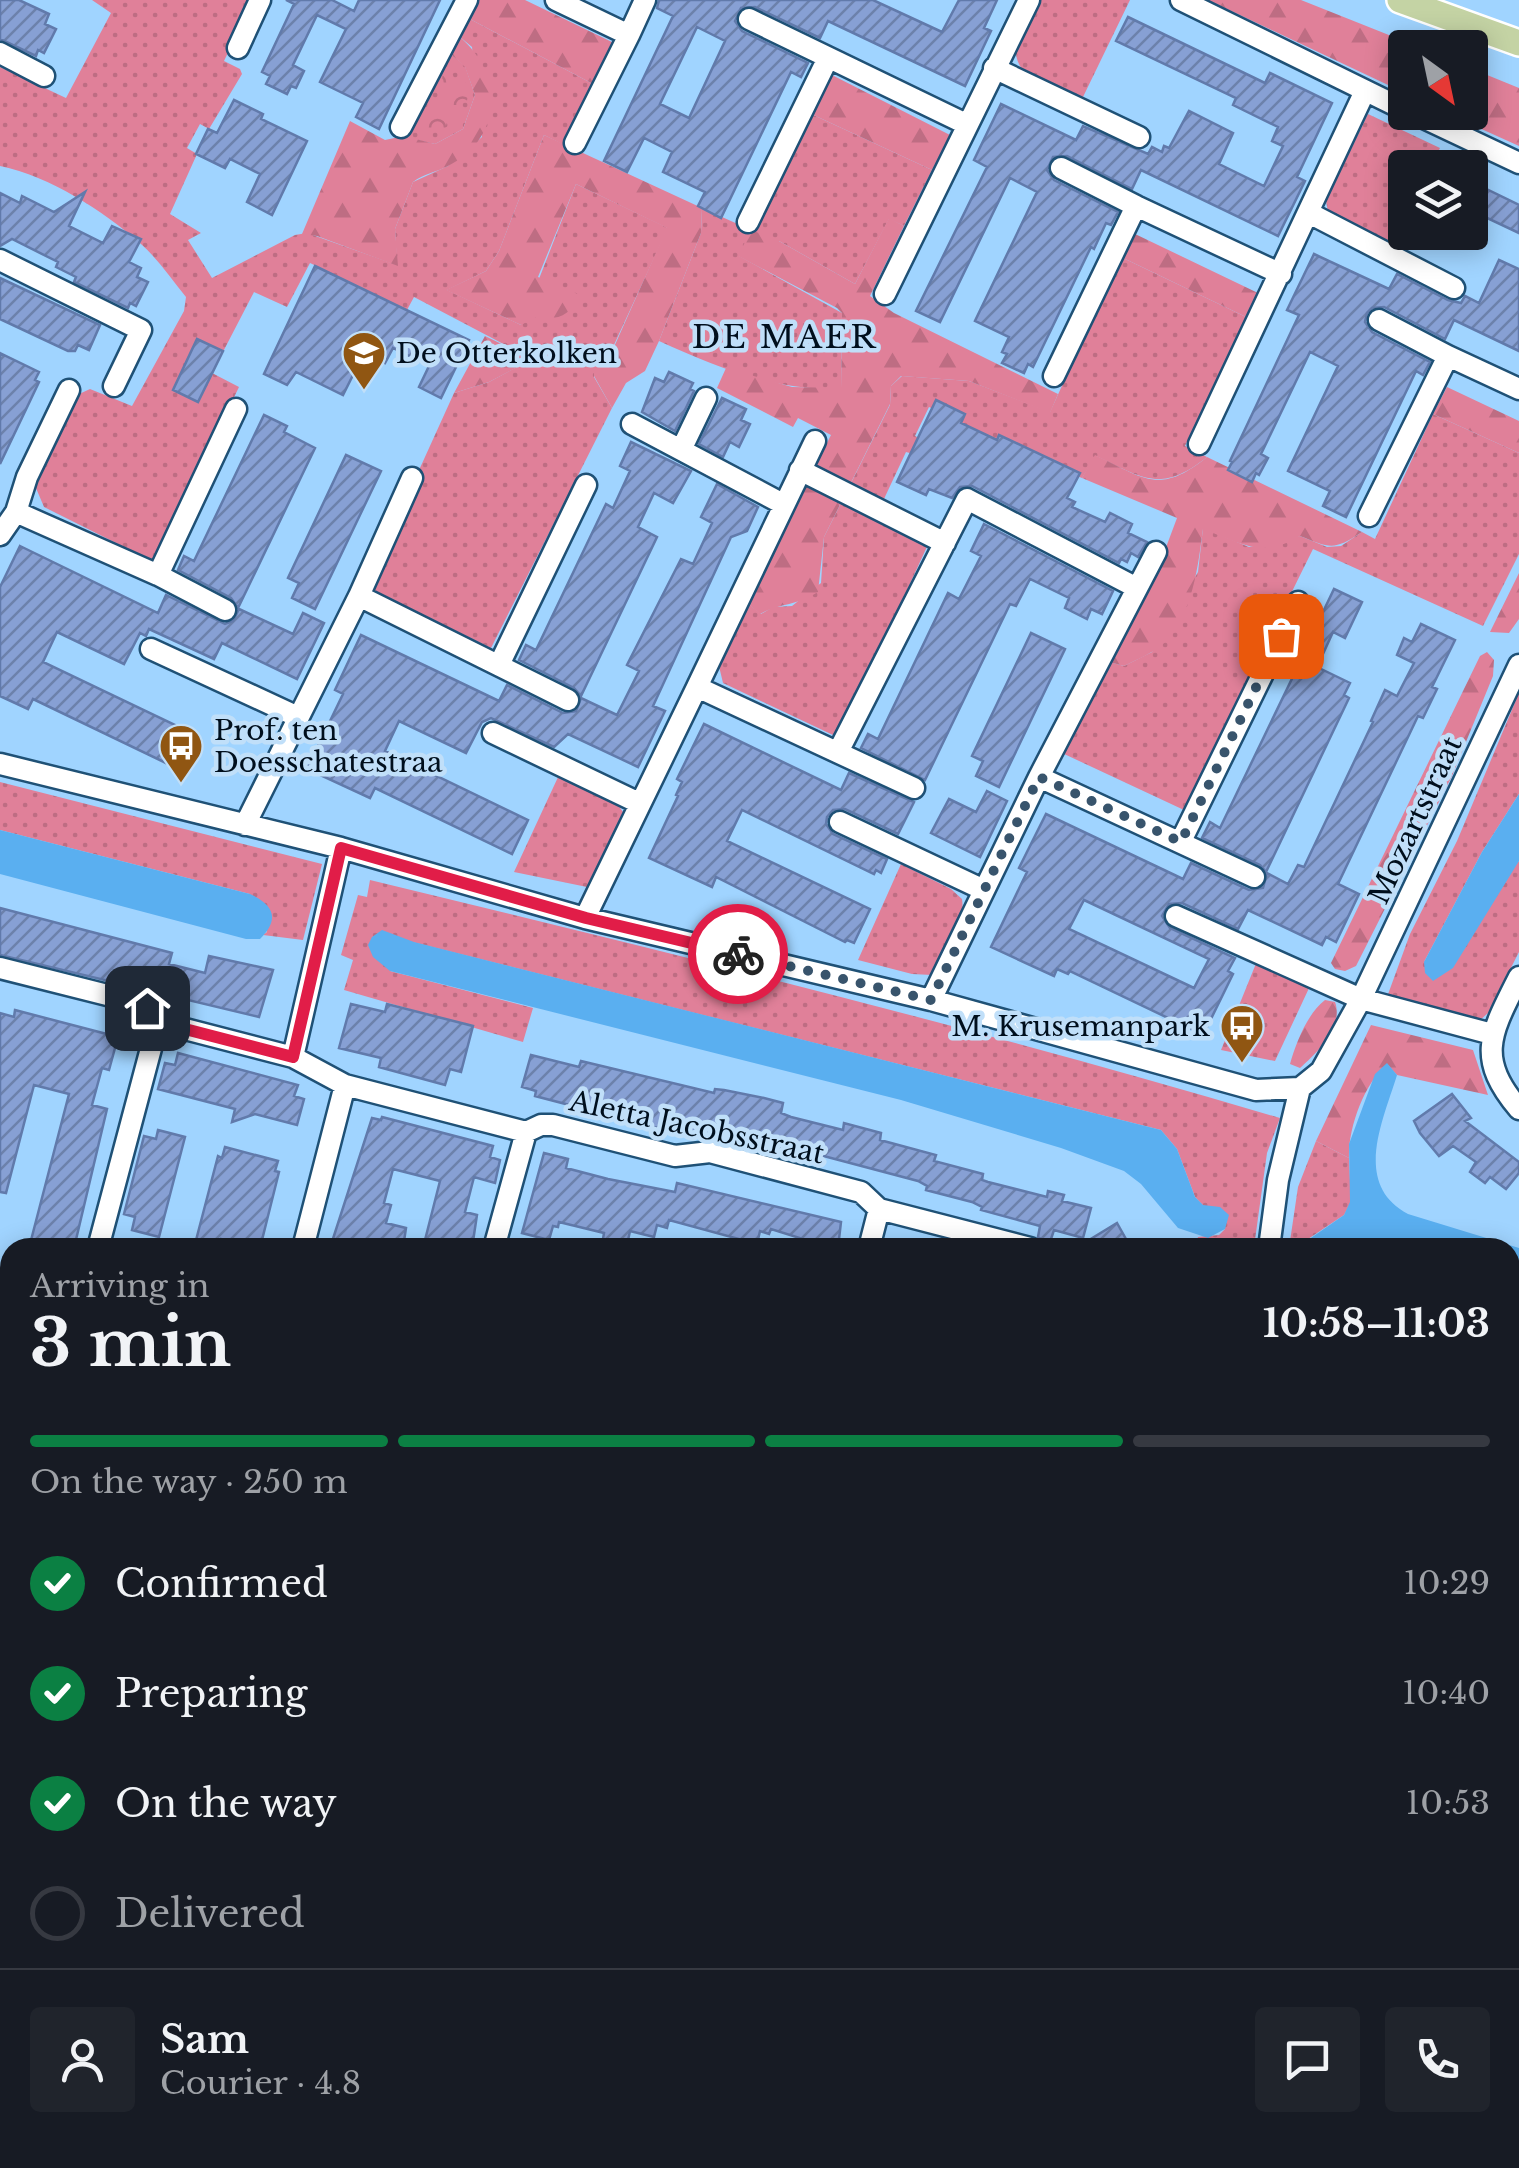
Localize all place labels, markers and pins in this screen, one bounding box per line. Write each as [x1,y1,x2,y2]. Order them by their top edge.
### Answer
school or university icon: De Otterkolken [341,330,387,391]
place label: De Otterkolken [396,336,617,371]
pin [1239,594,1324,679]
place label: Prof. ten Doesschatestraa [214,713,443,780]
bus stop icon: Prof. ten Doesschatestraa [158,723,204,784]
pin [105,966,190,1051]
bus stop icon: M. Krusemanpark [1219,1003,1265,1064]
place label: M. Krusemanpark [951,1009,1211,1044]

